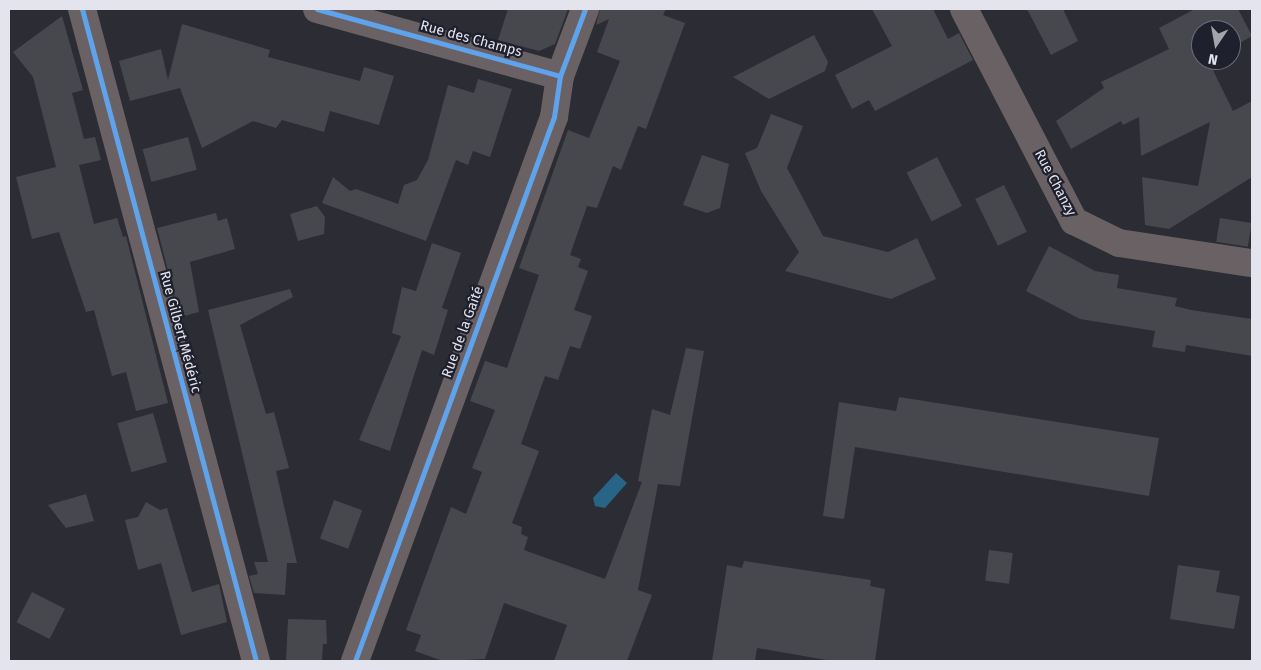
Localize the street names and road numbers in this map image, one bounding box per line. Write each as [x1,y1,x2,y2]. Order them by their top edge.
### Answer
street label: Rue des Champs [418,17,524,61]
street label: Rue Chanzy [1031,147,1079,219]
street label: Rue Gilbert Médéric [156,269,204,395]
street label: Rue de la Gaîté [439,284,487,380]

